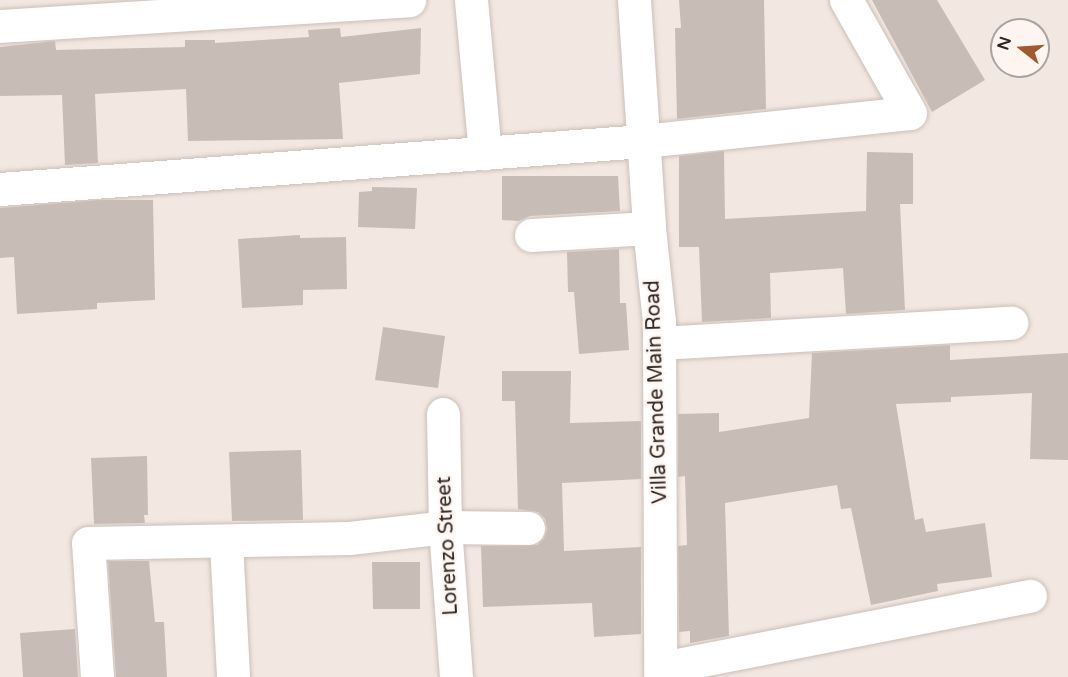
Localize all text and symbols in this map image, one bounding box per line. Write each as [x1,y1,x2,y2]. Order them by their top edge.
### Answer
north arrow [990,18,1050,78]
text: N [993,34,1016,52]
street label: Villa Grande Main Road [641,280,673,504]
street label: Lorenzo Street [432,476,464,616]

